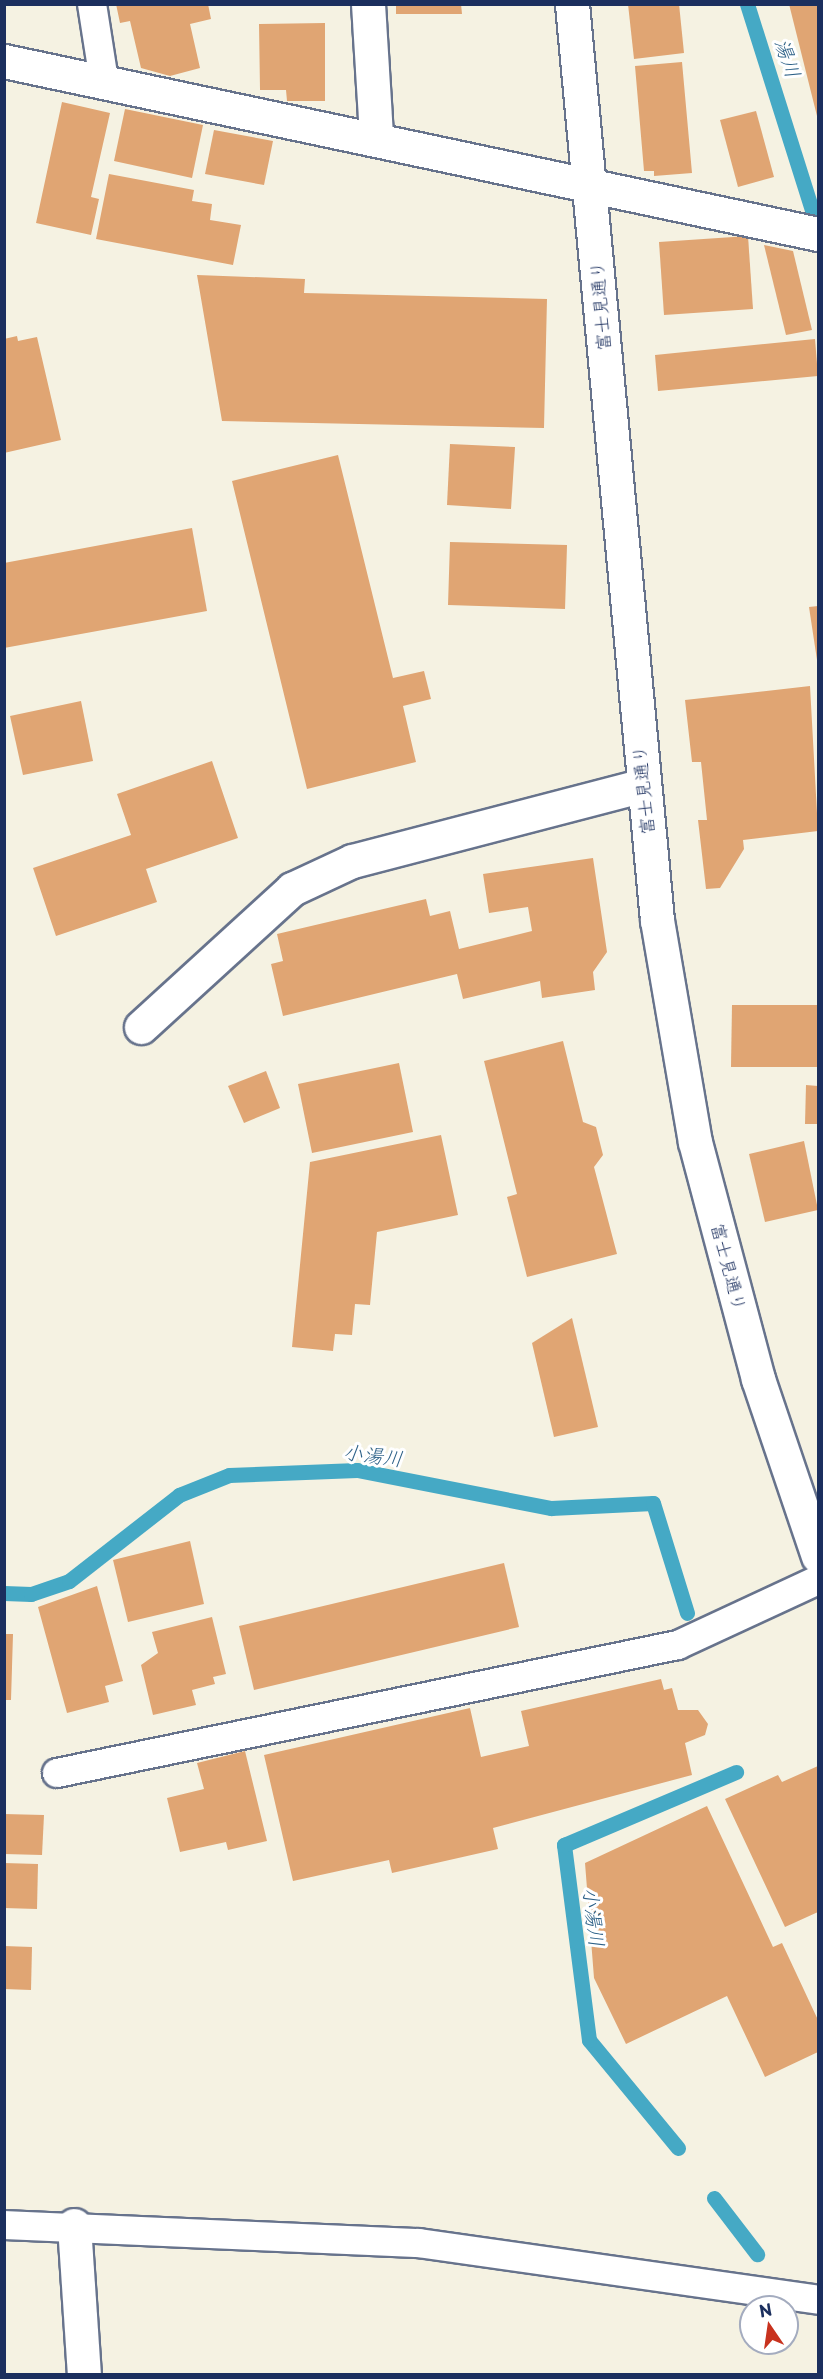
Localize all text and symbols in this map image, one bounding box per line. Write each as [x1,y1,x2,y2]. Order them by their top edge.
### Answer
water label: 湯川 [770,35,806,81]
street label: 富士見通り [585,260,615,352]
street label: 富士見通り [628,744,658,836]
street label: 富士見通り [707,1221,751,1313]
water label: 小湯川 [342,1439,404,1471]
water label: 小湯川 [578,1886,610,1948]
north arrow [739,2295,799,2355]
text: N [757,2296,774,2323]

